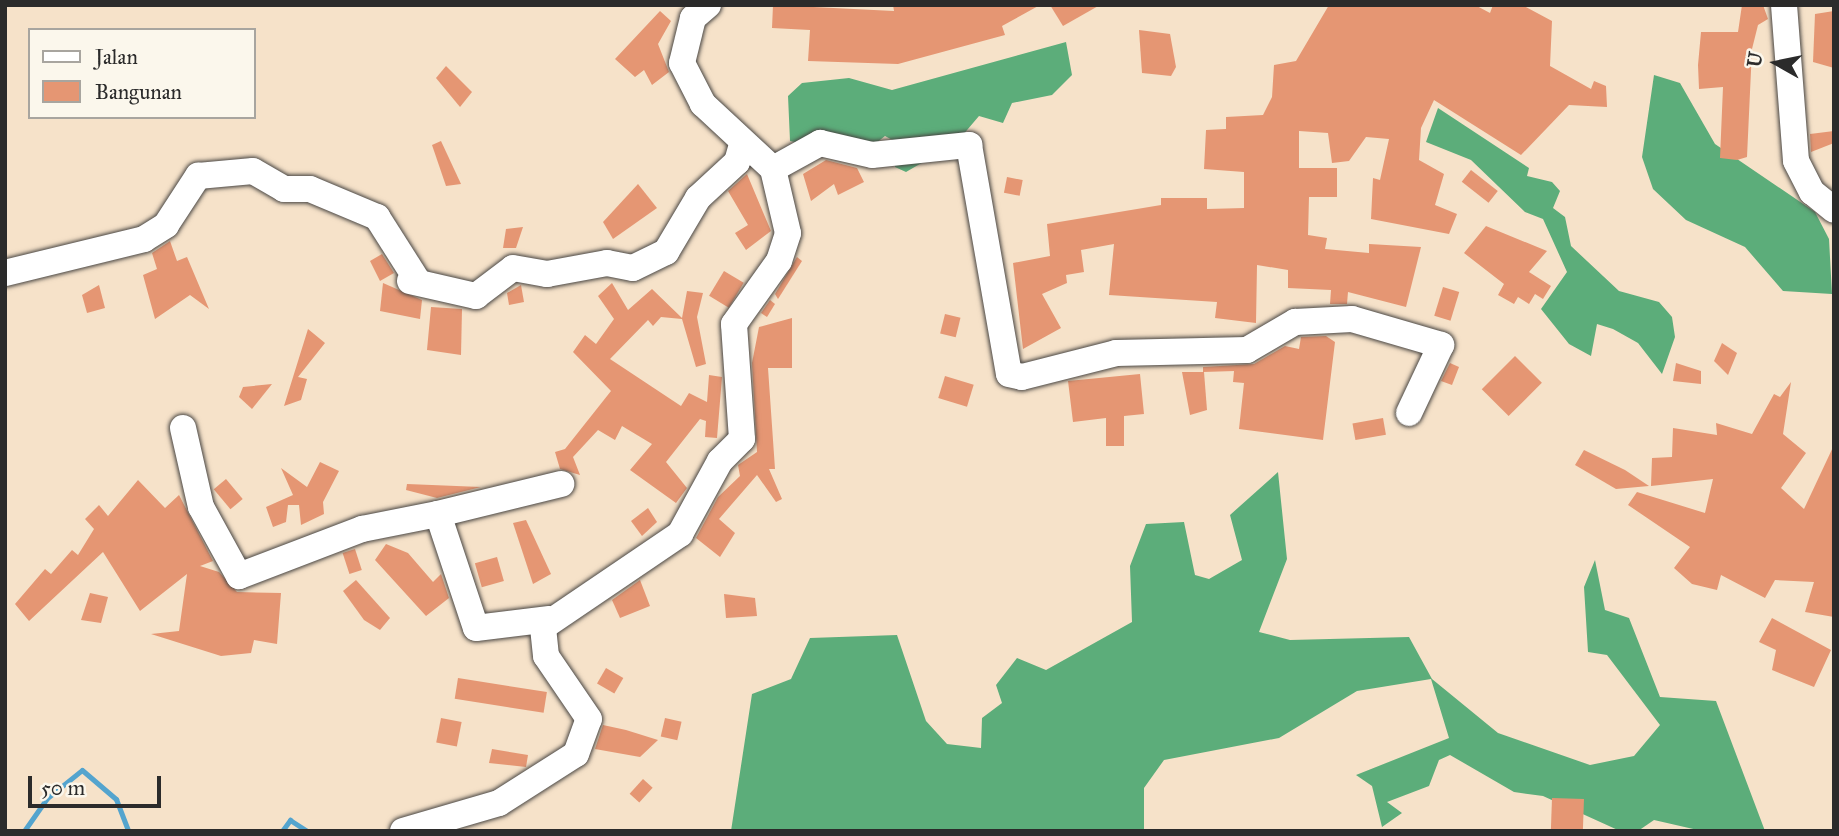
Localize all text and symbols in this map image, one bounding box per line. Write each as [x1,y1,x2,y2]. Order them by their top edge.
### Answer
legend [28,28,256,119]
north arrow [1741,28,1811,98]
text: Jalan [95,44,138,70]
text: U [1742,50,1767,69]
text: Bangunan [95,79,182,105]
scale bar [32,762,164,806]
text: 50 m [41,775,85,801]

